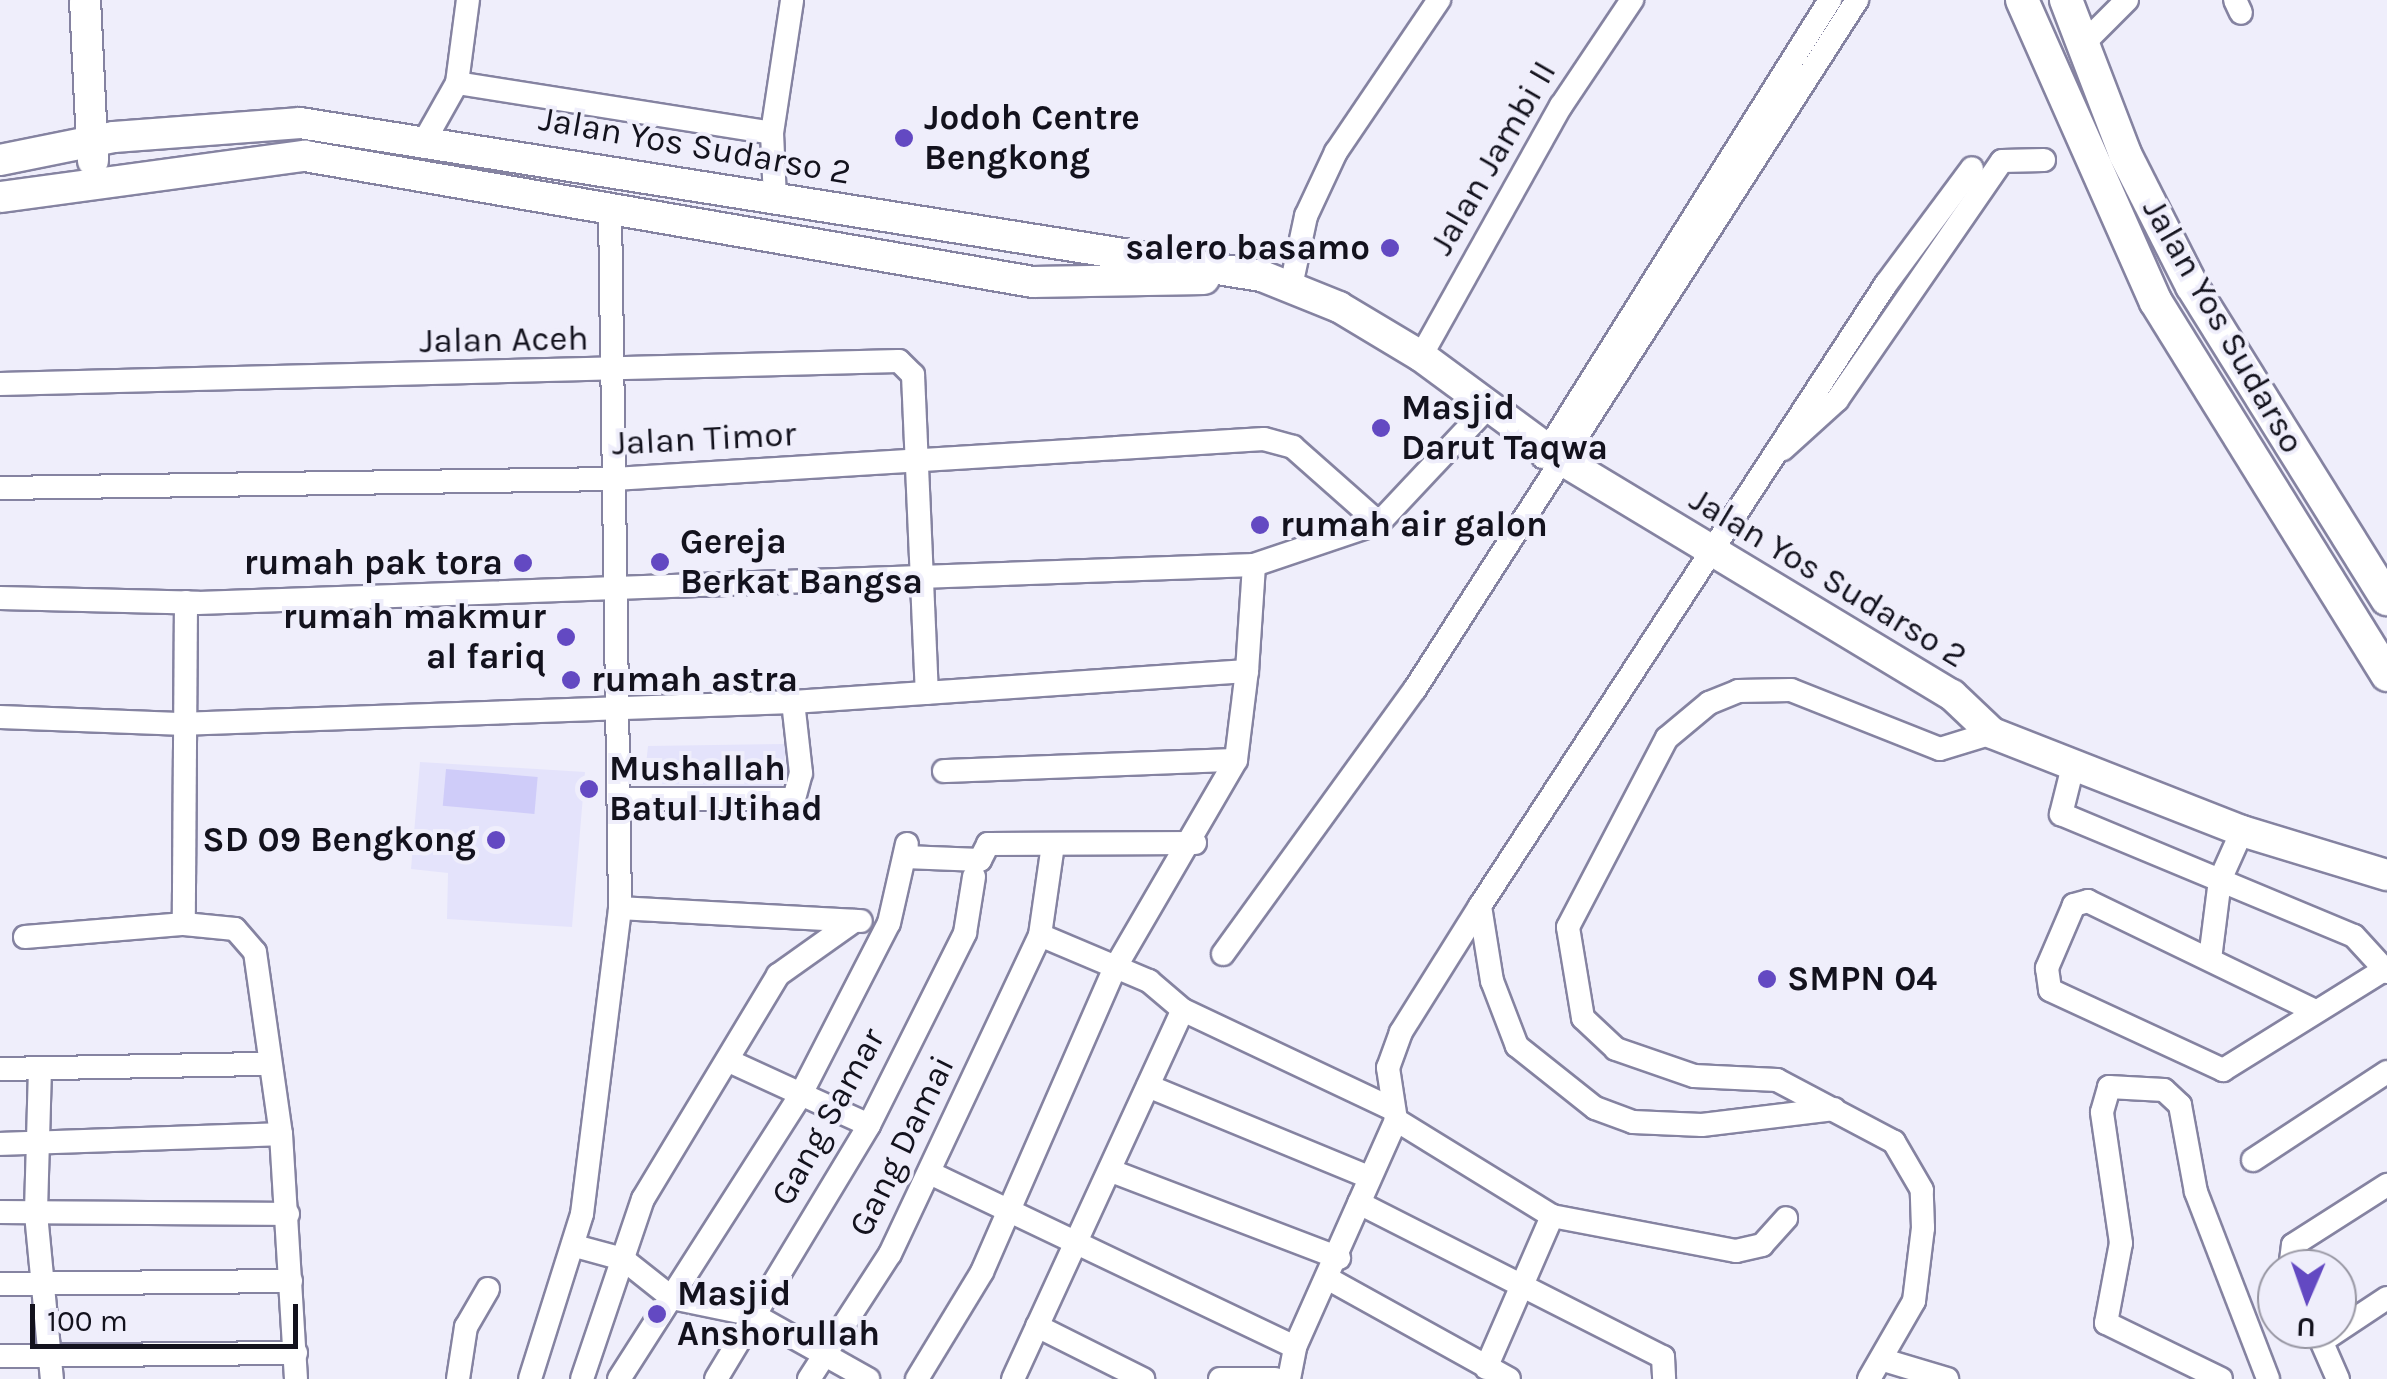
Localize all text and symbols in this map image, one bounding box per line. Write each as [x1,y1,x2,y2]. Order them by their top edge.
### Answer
street label: Jalan Jambi II [1421,53,1565,263]
place label: Jodoh Centre Bengkong [924,97,1140,179]
street label: Jalan Yos Sudarso 2 [536,98,854,194]
marker: Jodoh Centre Bengkong [893,127,915,149]
street label: Jalan Yos Sudarso [2133,191,2313,461]
place label: salero basamo [1126,227,1370,269]
marker: salero basamo [1379,237,1401,259]
street label: Jalan Aceh [419,318,589,362]
place label: Masjid Darut Taqwa [1401,387,1608,469]
street label: Jalan Timor [611,413,797,465]
marker: Masjid Darut Taqwa [1370,417,1392,439]
street label: Jalan Yos Sudarso 2 [1682,479,1974,677]
place label: rumah air galon [1280,504,1548,546]
marker: rumah air galon [1249,514,1271,536]
place label: Gereja Berkat Bangsa [680,521,923,603]
place label: rumah pak tora [244,542,503,584]
marker: Gereja Berkat Bangsa [649,551,671,573]
marker: rumah pak tora [512,552,534,574]
place label: rumah makmur al fariq [283,596,546,678]
marker: rumah makmur al fariq [555,626,577,648]
place label: rumah astra [591,659,798,701]
marker: rumah astra [560,669,582,691]
place label: Mushallah Batul IJtihad [609,748,823,830]
marker: Mushallah Batul IJtihad [578,778,600,800]
place label: SD 09 Bengkong [202,819,476,861]
marker: SD 09 Bengkong [485,829,507,851]
place label: SMPN 04 [1787,958,1937,1000]
marker: SMPN 04 [1756,968,1778,990]
street label: Gang Samar [762,1021,894,1213]
street label: Gang Damai [840,1049,964,1243]
north arrow [2257,1249,2357,1349]
place label: Masjid Anshorullah [677,1273,880,1355]
scale bar [35,1284,302,1346]
text: 100 m [47,1303,128,1339]
marker: Masjid Anshorullah [646,1303,668,1325]
text: U [2296,1311,2316,1344]

